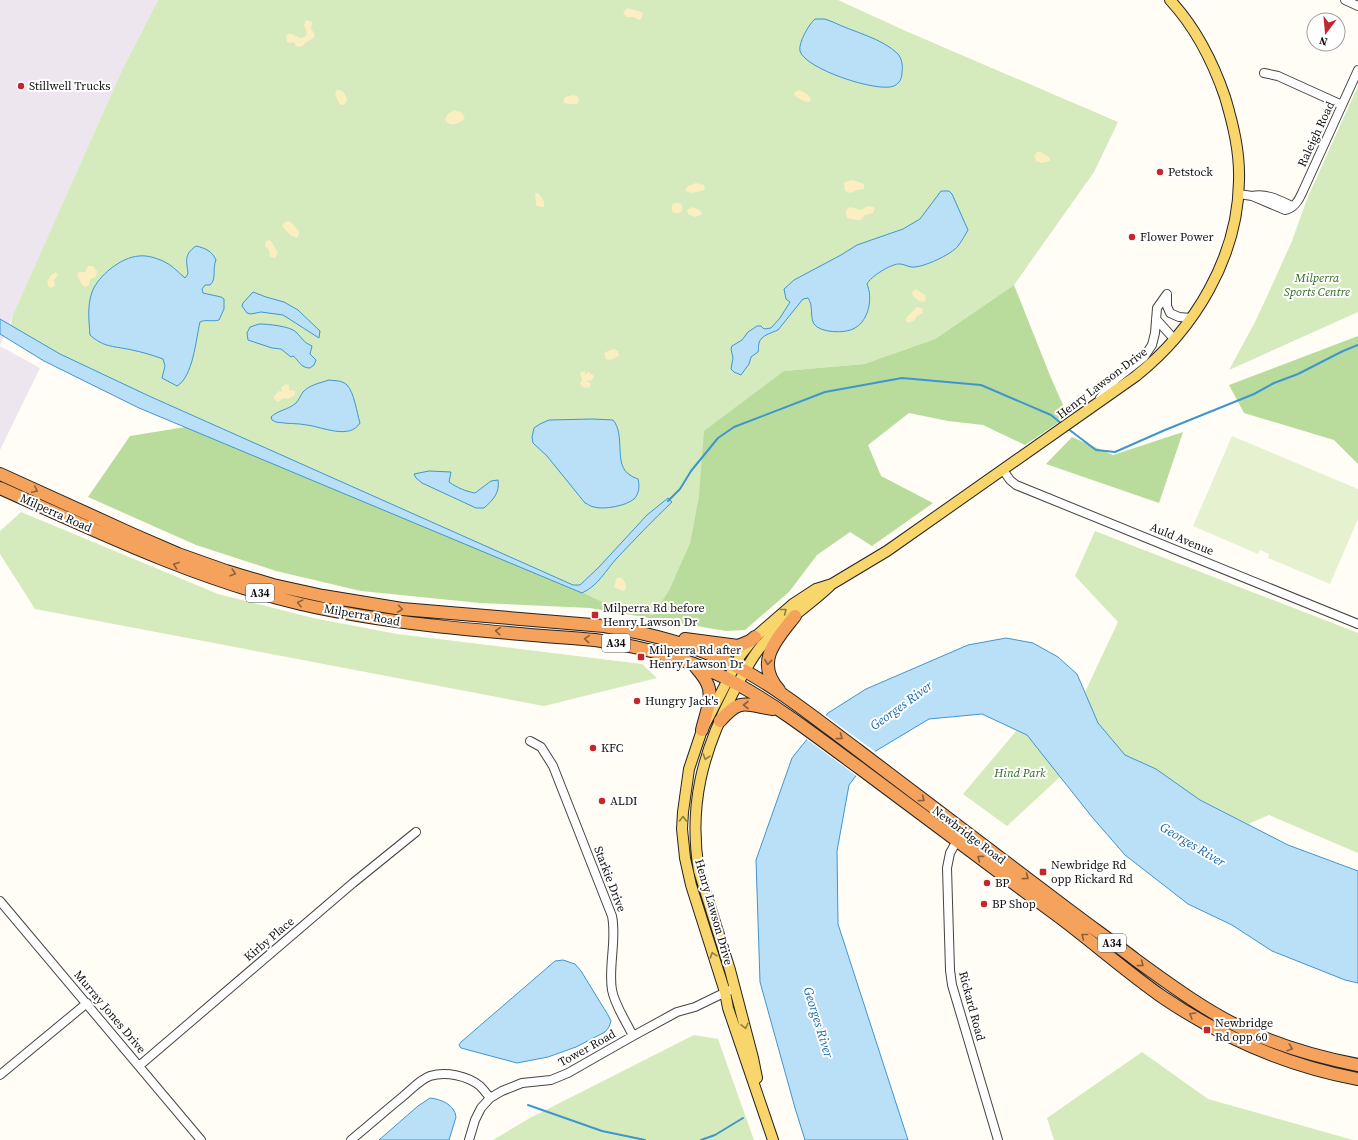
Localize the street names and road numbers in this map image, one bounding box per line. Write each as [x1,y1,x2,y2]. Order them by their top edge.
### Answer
street label: Raleigh Road [1294,99,1338,169]
street label: Henry Lawson Drive [1053,344,1151,422]
street label: Milperra Road [18,490,95,536]
street label: Auld Avenue [1148,519,1216,559]
road number: A34 [246,584,274,602]
street label: Milperra Road [323,600,401,630]
road number: A34 [602,634,630,652]
street label: Newbridge Road [929,802,1009,868]
street label: Starkie Drive [590,844,630,914]
street label: Henry Lawson Drive [691,857,737,967]
street label: Kirby Place [241,913,297,965]
road number: A34 [1098,934,1126,952]
street label: Murray Jones Drive [71,967,149,1057]
street label: Rickard Road [955,969,989,1043]
street label: Tower Road [556,1026,619,1070]

